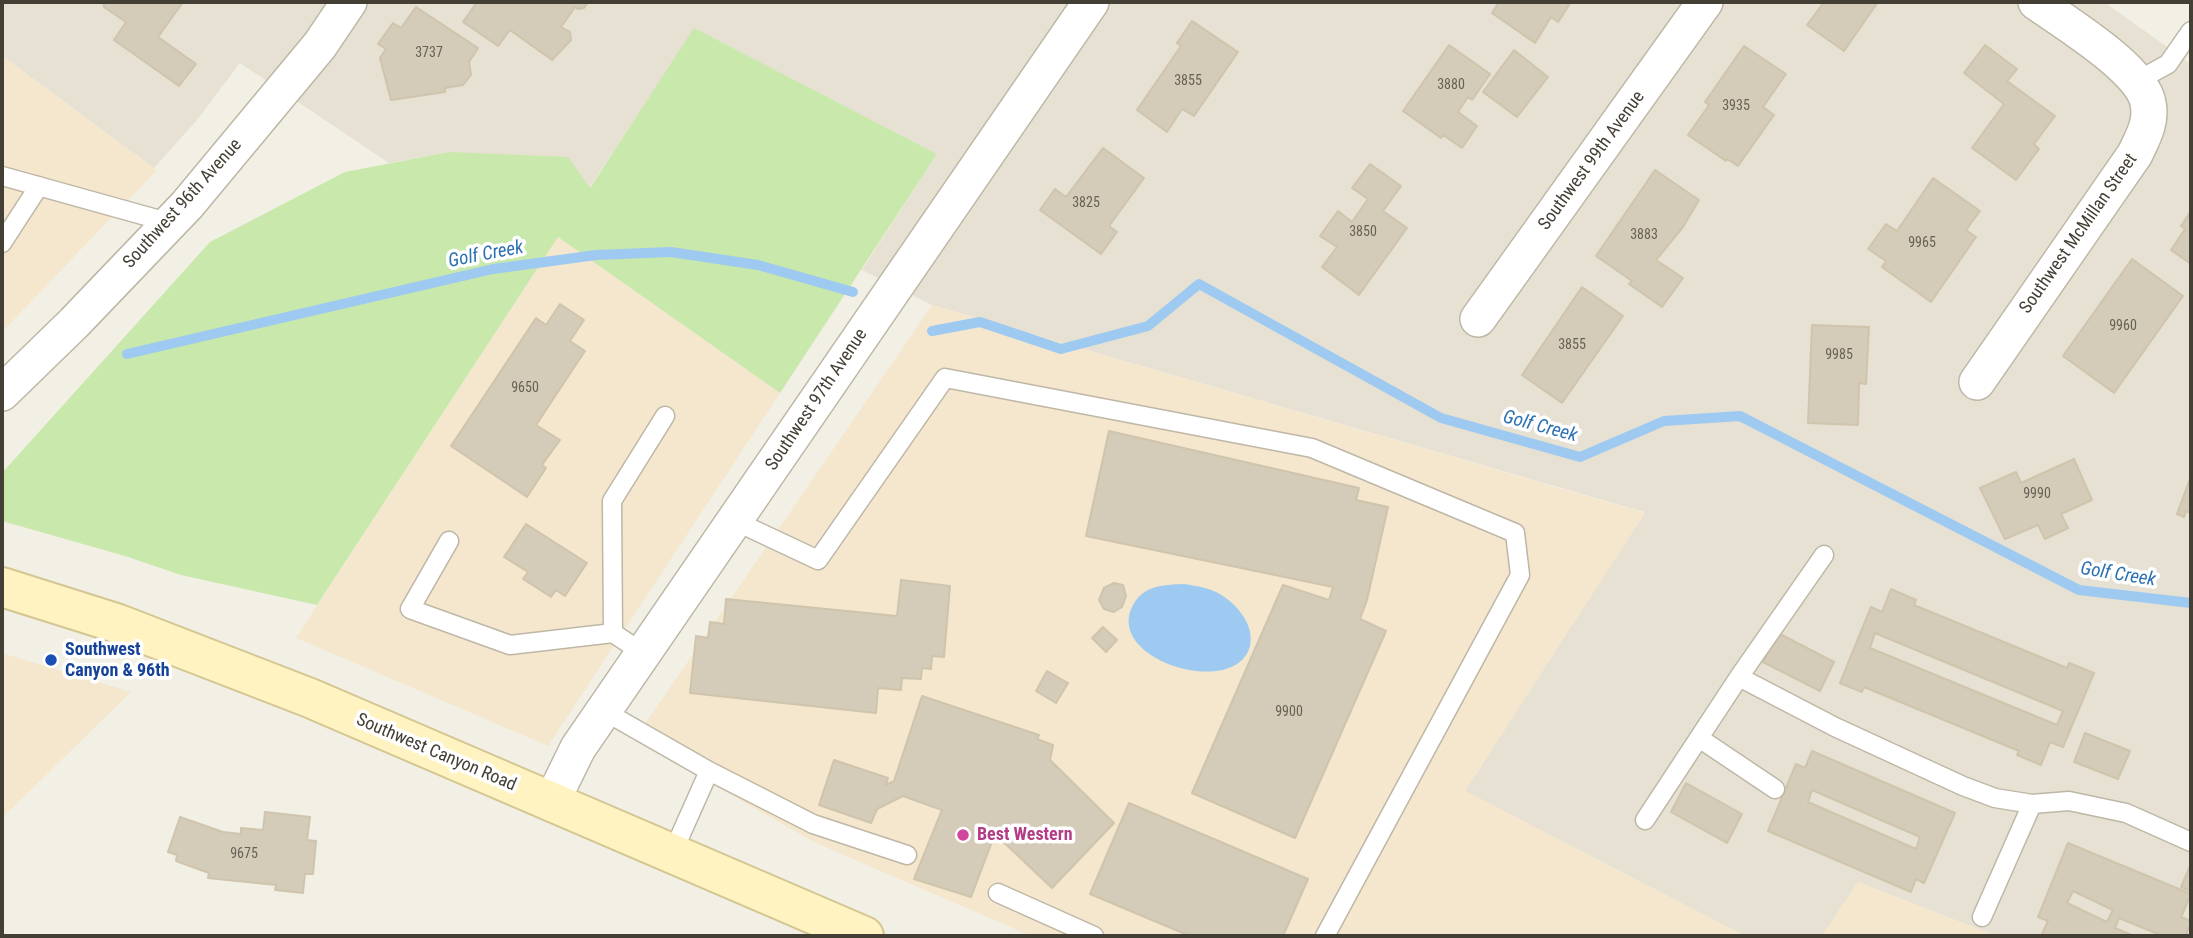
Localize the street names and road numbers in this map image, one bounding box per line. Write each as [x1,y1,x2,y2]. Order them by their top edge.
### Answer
street label: Southwest 99th Avenue [1534,87,1650,235]
street label: Southwest 96th Avenue [119,135,247,273]
street label: Southwest McMillan Street [2016,150,2142,318]
street label: Southwest 97th Avenue [761,325,873,475]
street label: Southwest Canyon Road [353,709,519,797]

